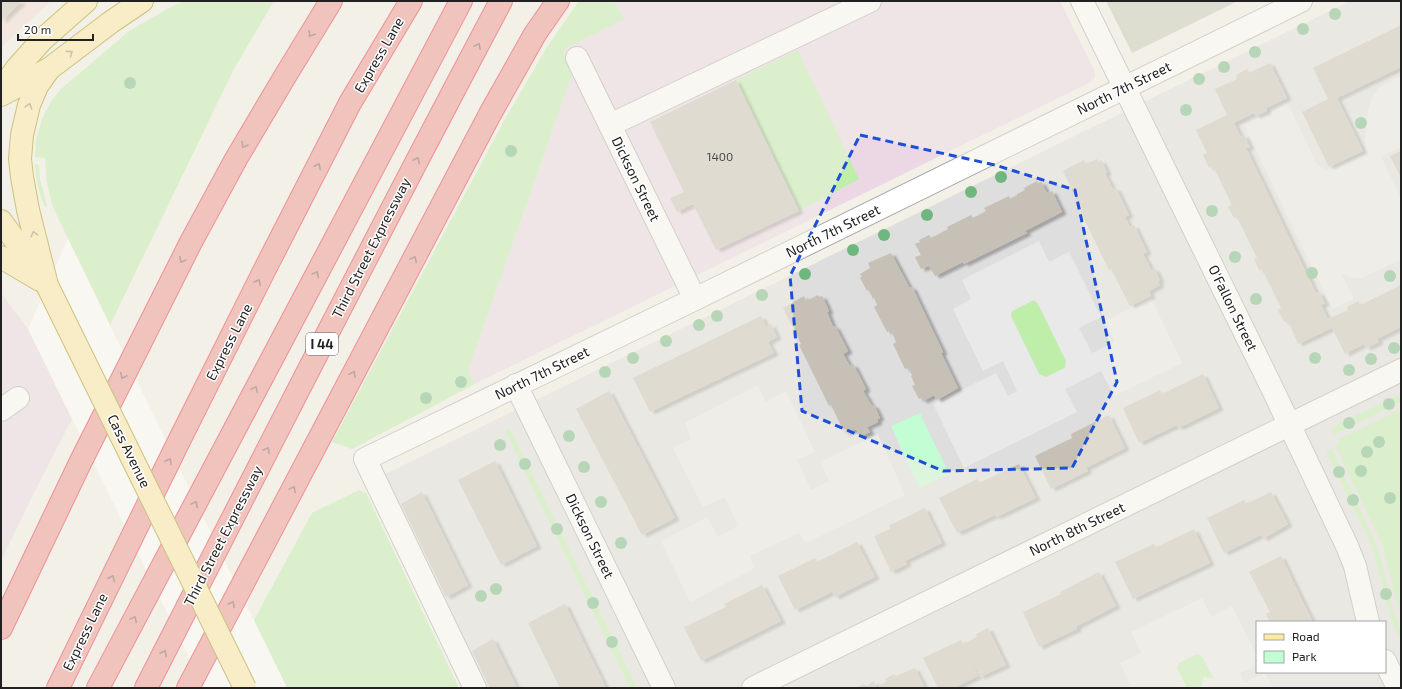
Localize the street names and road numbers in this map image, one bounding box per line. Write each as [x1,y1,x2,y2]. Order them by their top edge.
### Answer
street label: Express Lane [350,14,407,95]
street label: North 7th Street [1074,57,1174,118]
street label: Dickson Street [609,134,664,224]
street label: Third Street Expressway [328,174,414,321]
street label: North 7th Street [783,200,883,261]
street label: O'Fallon Street [1205,262,1262,354]
street label: Express Lane [202,300,255,383]
road number: I 44 [306,333,338,355]
street label: North 7th Street [492,342,592,403]
street label: Cass Avenue [104,411,155,490]
street label: Third Street Expressway [180,462,266,609]
street label: Dickson Street [563,491,618,581]
street label: North 8th Street [1026,498,1127,559]
street label: Express Lane [58,590,111,673]

